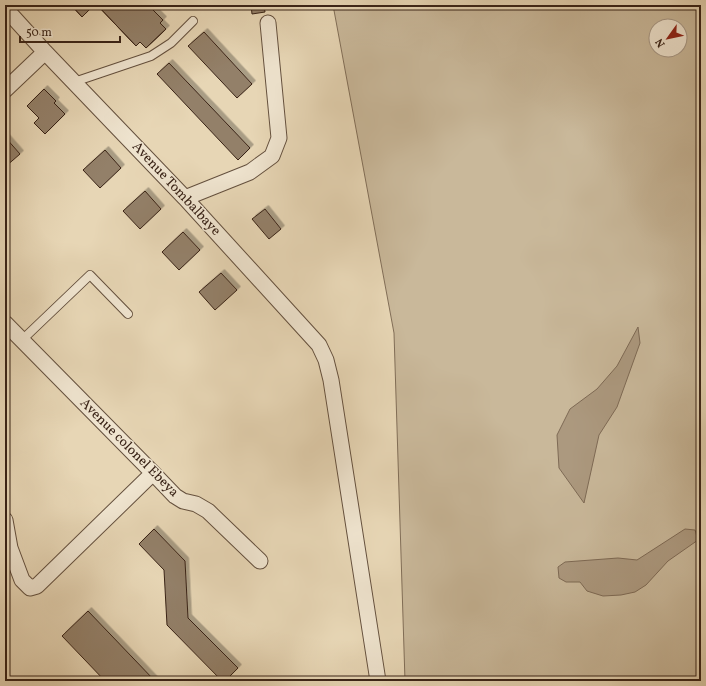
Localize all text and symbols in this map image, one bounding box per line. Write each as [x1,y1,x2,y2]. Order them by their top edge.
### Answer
scale bar [20,18,120,44]
north arrow [648,18,688,58]
text: 50 m [26,25,52,41]
text: N [652,35,669,50]
street label: Avenue Tombalbaye [127,138,225,240]
street label: Avenue colonel Ebeya [75,394,183,502]

